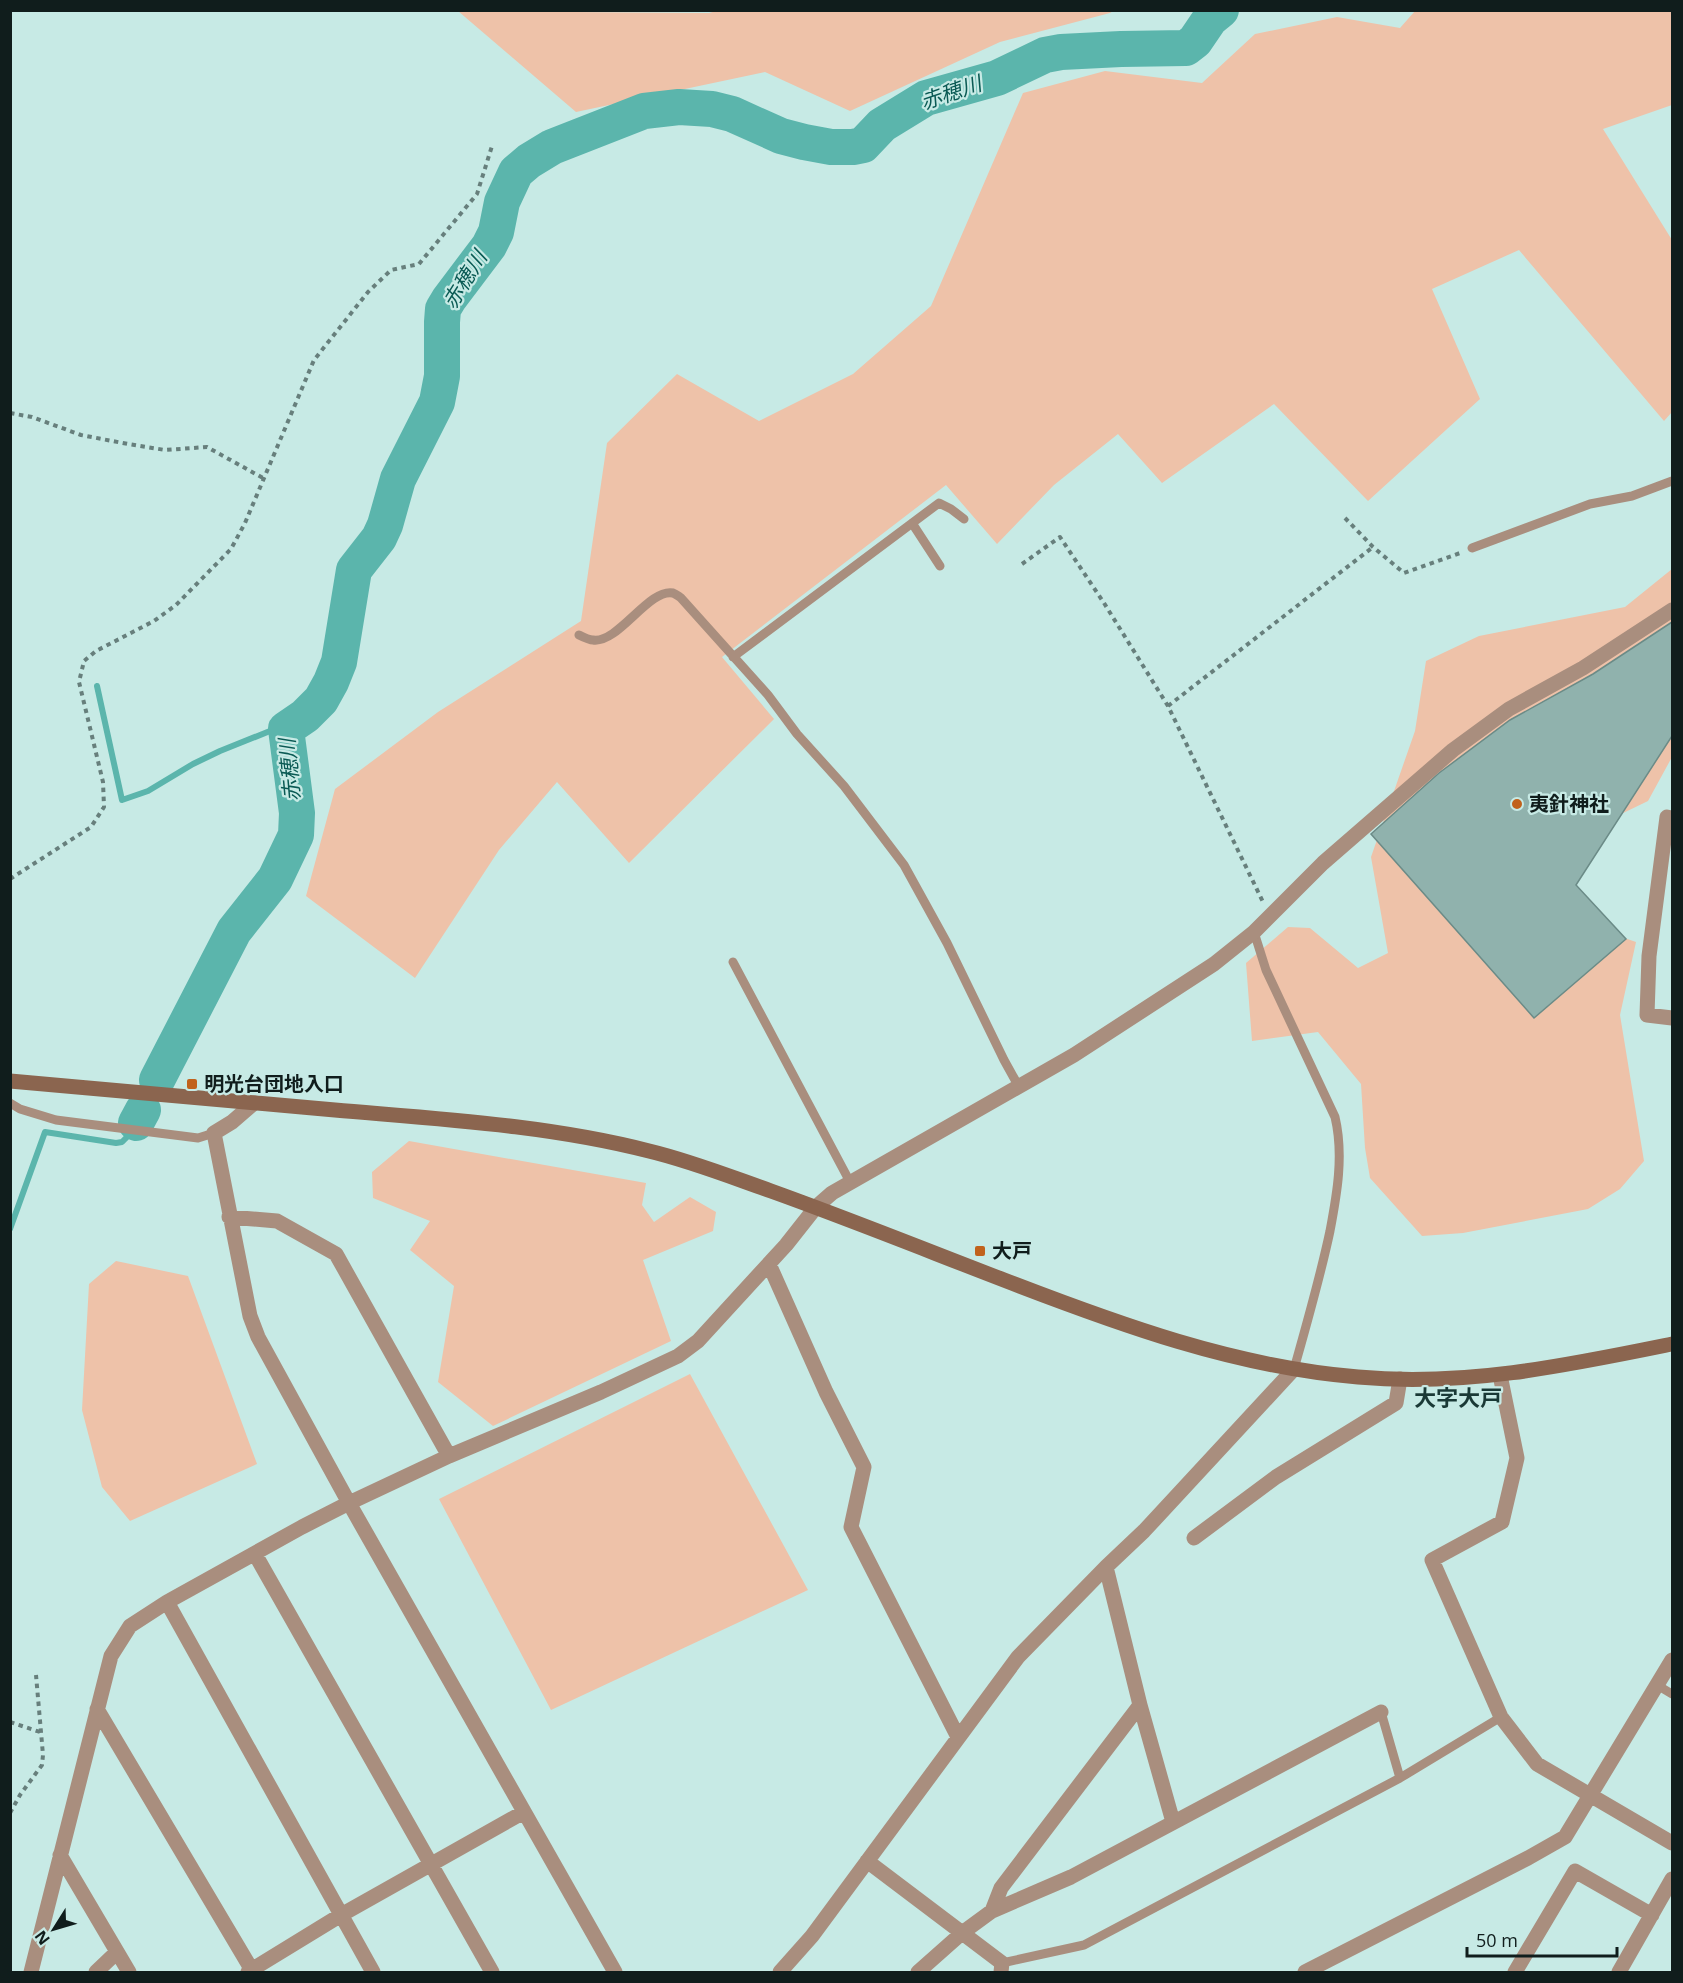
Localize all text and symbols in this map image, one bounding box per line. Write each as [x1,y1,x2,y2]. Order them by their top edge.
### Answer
water label: 赤穂川 [916,68,987,116]
water label: 赤穂川 [436,244,494,314]
water label: 赤穂川 [272,735,306,803]
place label: 夷針神社 [1529,790,1609,817]
marker: 夷針神社 [1510,797,1524,811]
place label: 明光台団地入口 [204,1070,344,1097]
marker: 明光台団地入口 [185,1077,199,1091]
place label: 大戸 [992,1237,1032,1264]
marker: 大戸 [973,1244,987,1258]
district label: 大字大戸 [1414,1382,1502,1412]
north arrow [24,1899,84,1959]
scale bar [1467,1920,1617,1958]
text: N [29,1926,55,1950]
text: 50 m [1476,1928,1518,1952]

